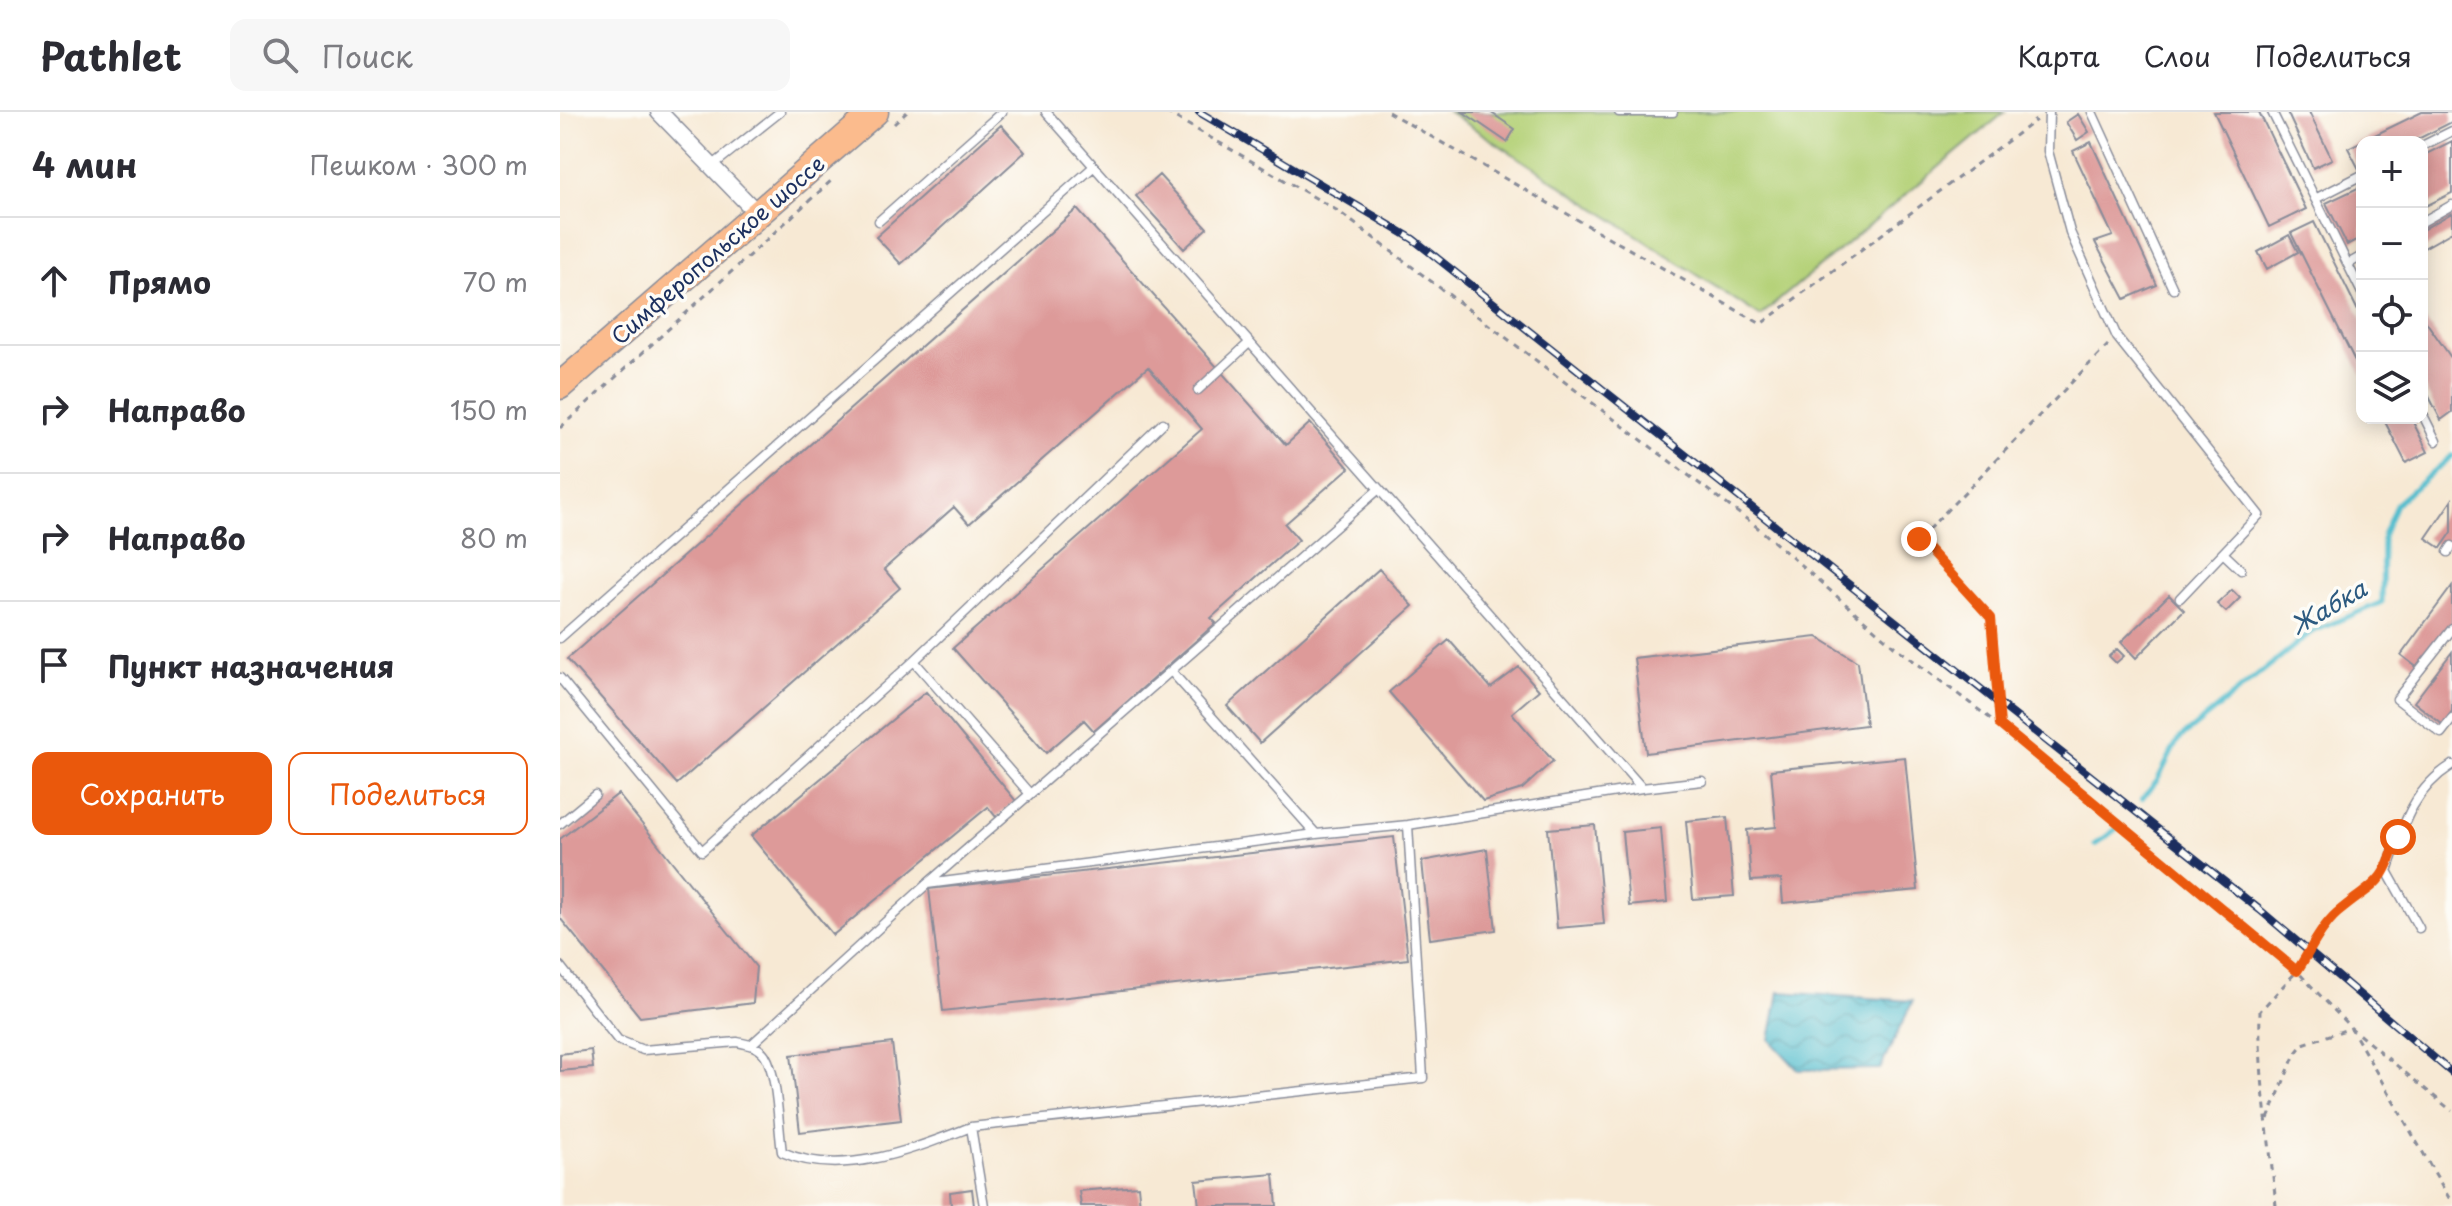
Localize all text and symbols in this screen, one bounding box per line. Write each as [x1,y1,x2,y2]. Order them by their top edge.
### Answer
search box [230,19,790,91]
text: Pathlet [40,27,182,84]
icon: search [258,33,302,77]
text: Поиск [322,33,413,78]
text: Карта [2017,34,2100,77]
text: Слои [2144,34,2211,77]
text: Поделиться [2255,34,2412,77]
map controls [2356,136,2428,424]
button: + [2356,136,2428,208]
text: 4 мин [32,138,137,190]
text: Пешком · 300 m [310,145,528,184]
street label: Симферопольское шоссе [603,147,831,351]
button: − [2356,208,2428,280]
icon: ahead [32,259,76,303]
text: Прямо [108,259,211,304]
text: 70 m [463,262,528,301]
button: locate [2356,280,2428,352]
button: layers [2356,352,2428,424]
icon: right [32,387,76,431]
text: Направо [108,387,246,432]
text: 150 m [450,390,528,429]
icon: right [32,515,76,559]
text: Направо [108,515,246,560]
text: 80 m [460,518,528,557]
route end [1901,521,1937,557]
water label: Жабка [2283,569,2374,642]
icon: arrive [32,643,76,687]
text: Пункт назначения [108,643,394,688]
button: Сохранить [32,752,272,835]
button: Поделиться [288,752,528,835]
route start [2380,819,2416,855]

